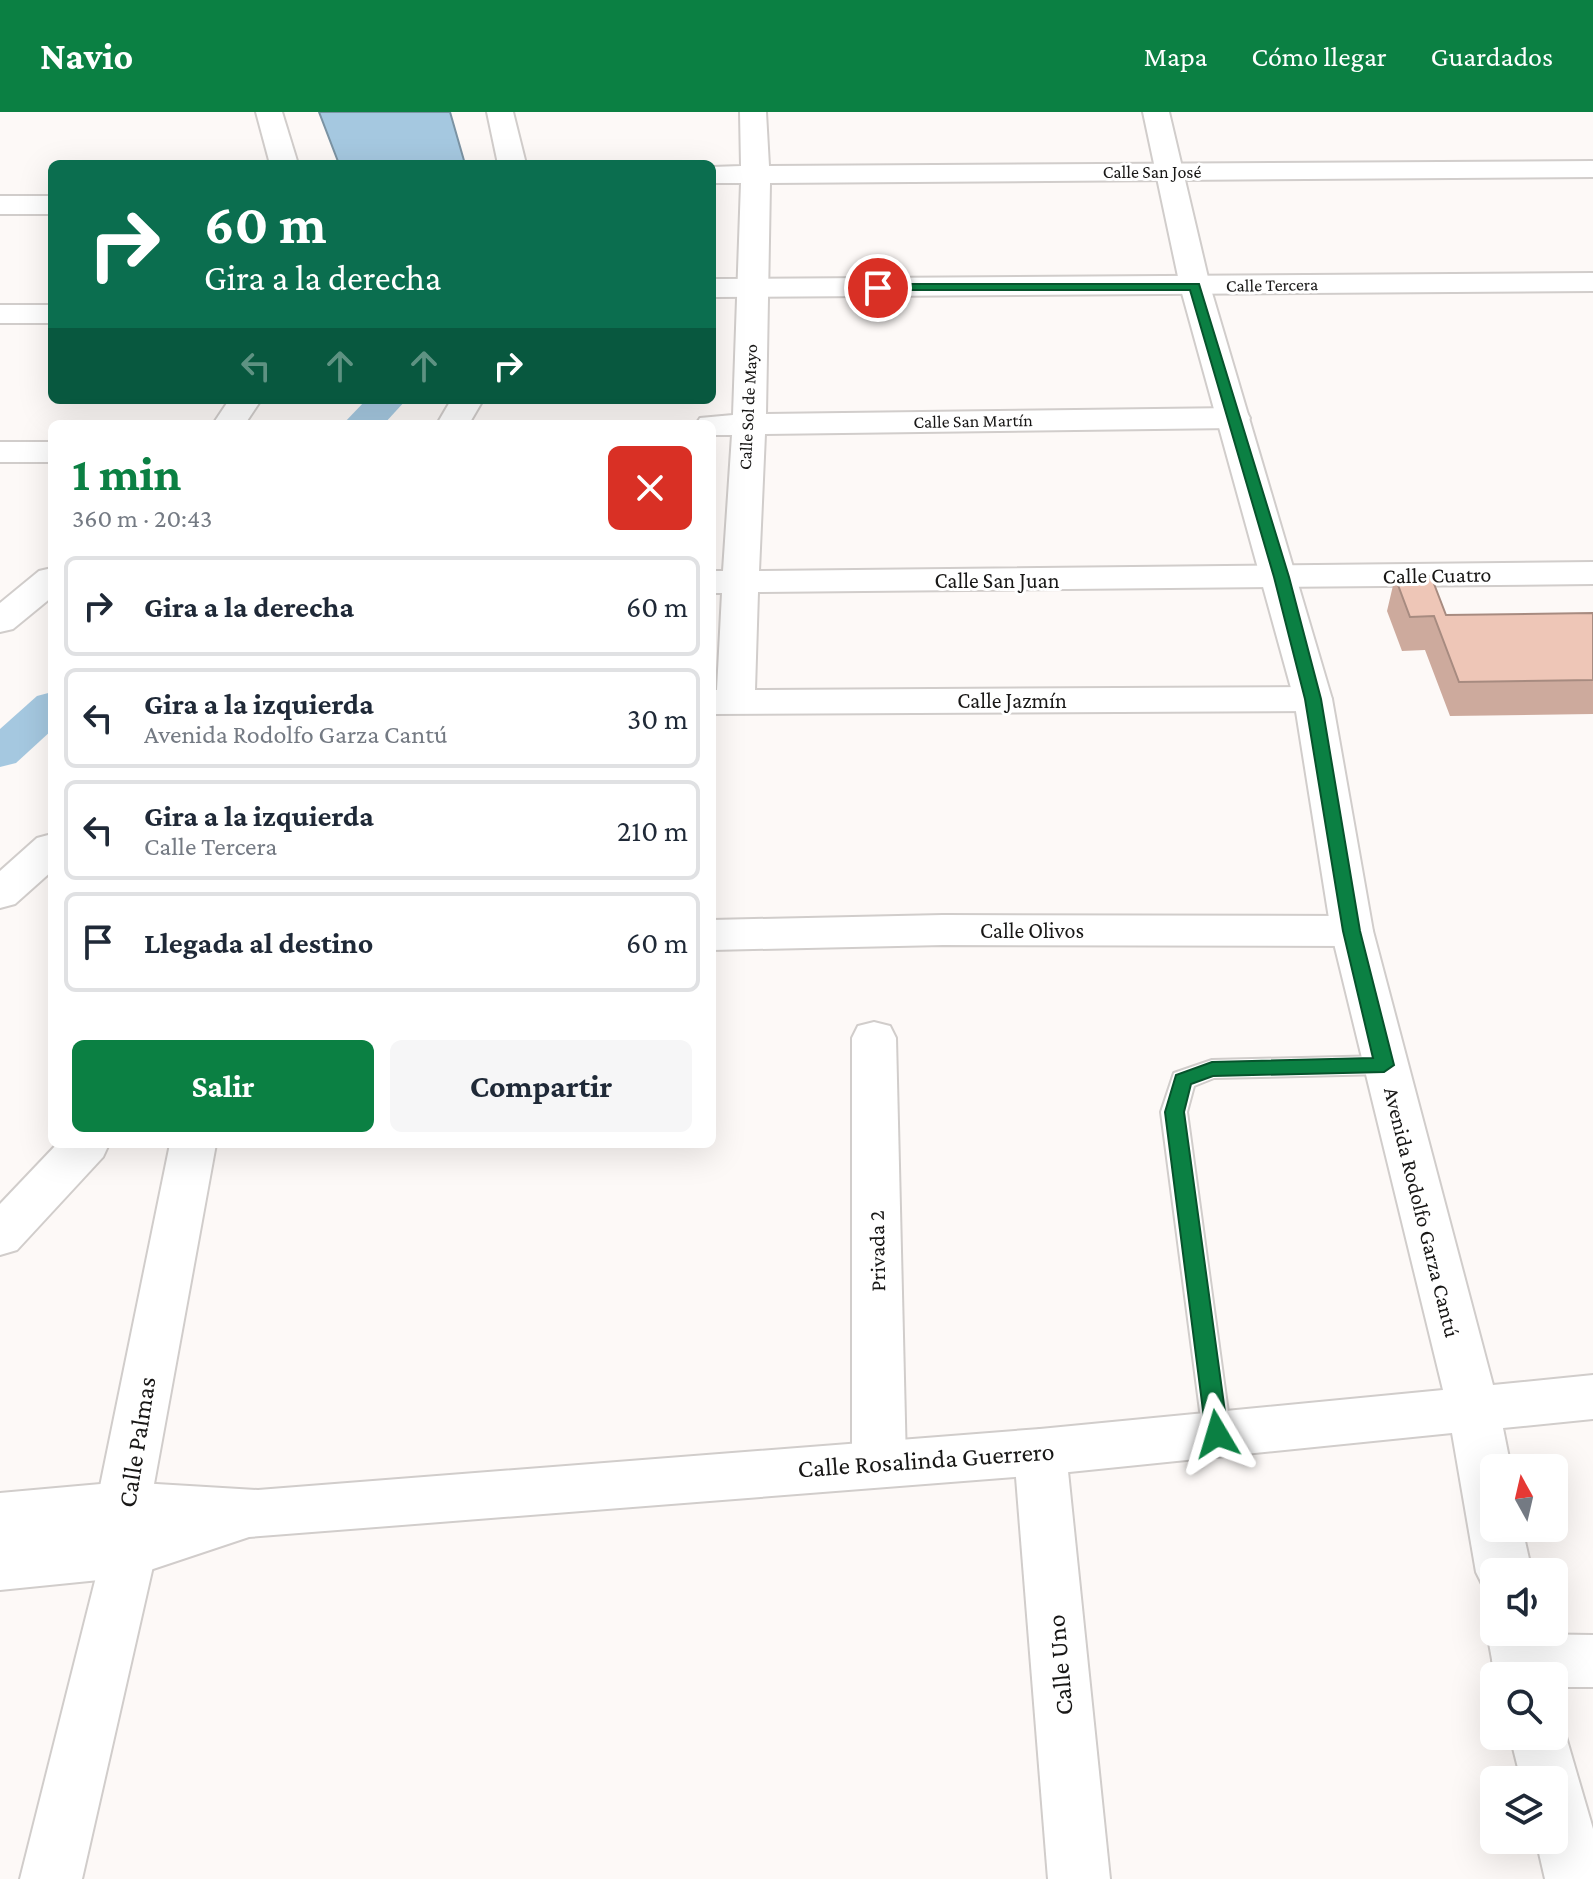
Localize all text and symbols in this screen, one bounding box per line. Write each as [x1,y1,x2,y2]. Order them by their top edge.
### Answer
text: Navio [40,35,133,77]
text: Mapa [1144,41,1208,72]
text: Cómo llegar [1252,41,1387,72]
text: Guardados [1431,41,1553,72]
street label: Calle San José [1103,162,1201,182]
icon: right [72,192,176,296]
text: 60 m [204,193,327,255]
pin [844,254,912,322]
text: Gira a la derecha [204,258,441,298]
icon: arrive [856,266,900,310]
street label: Calle Tercera [1226,274,1318,296]
street label: Calle Sol de Mayo [735,343,761,470]
icon: left [234,344,278,388]
icon: ahead [318,344,362,388]
icon: ahead [402,344,446,388]
icon: right [486,344,530,388]
street label: Calle San Martín [913,410,1033,432]
button: close [608,446,692,530]
text: 1 min [72,447,181,500]
text: 360 m · 20:43 [72,504,212,533]
street label: Calle Cuatro [1382,562,1492,588]
street label: Calle San Juan [934,568,1060,593]
icon: right [76,584,120,628]
text: Gira a la derecha [144,590,354,623]
text: 60 m [626,590,688,623]
text: Gira a la izquierda [144,687,374,720]
street label: Calle Jazmín [957,688,1067,713]
icon: left [76,696,120,740]
text: 30 m [627,702,688,735]
text: Avenida Rodolfo Garza Cantú [144,720,448,749]
text: Gira a la izquierda [144,799,374,832]
icon: left [76,808,120,852]
text: 210 m [617,814,688,847]
text: Calle Tercera [144,832,277,861]
street label: Calle Olivos [980,918,1084,943]
icon: arrive [76,920,120,964]
text: Llegada al destino [144,926,373,959]
text: 60 m [626,926,688,959]
button: Salir [72,1040,374,1132]
button: Compartir [390,1040,692,1132]
street label: Avenida Rodolfo Garza Cantú [1379,1084,1465,1340]
street label: Privada 2 [864,1210,890,1292]
street label: Calle Palmas [112,1375,162,1509]
position arrow [1175,1392,1259,1476]
street label: Calle Rosalinda Guerrero [797,1437,1055,1483]
north arrow [1480,1454,1568,1542]
map controls [1480,1454,1568,1854]
button: sound [1480,1558,1568,1646]
street label: Calle Uno [1041,1613,1079,1717]
button: search [1480,1662,1568,1750]
button: layers [1480,1766,1568,1854]

